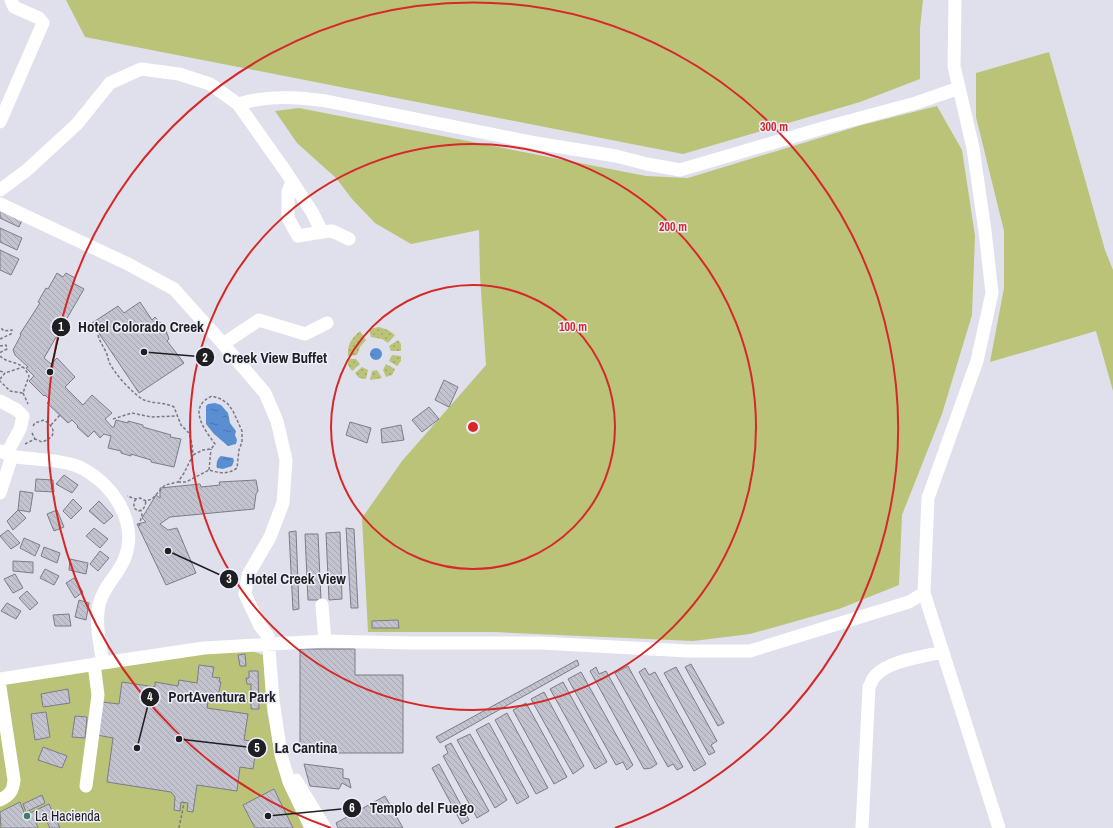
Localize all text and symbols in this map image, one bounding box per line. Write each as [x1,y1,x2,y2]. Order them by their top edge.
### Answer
text: 300 m [760,119,788,135]
text: 200 m [659,219,687,235]
callout: Hotel Colorado Creek [51,313,212,340]
text: Hotel Colorado Creek [78,316,204,337]
text: 1 [58,319,64,335]
text: 100 m [559,319,587,335]
callout: Creek View Buffet [195,344,335,371]
text: Creek View Buffet [223,347,327,368]
text: 2 [202,350,208,366]
centre of rings [466,420,480,434]
callout: Hotel Creek View [219,565,354,592]
text: Hotel Creek View [246,568,346,589]
text: 3 [226,571,232,587]
callout: PortAventura Park [140,683,283,710]
text: PortAventura Park [168,686,276,707]
text: 4 [147,689,153,705]
callout: La Cantina [247,734,346,761]
text: La Cantina [275,737,338,758]
text: 5 [254,740,260,756]
callout: Templo del Fuego [342,795,482,822]
text: Templo del Fuego [370,797,474,818]
text: 6 [349,800,355,816]
place label: La Hacienda [35,807,101,825]
marker: La Hacienda [22,811,32,821]

